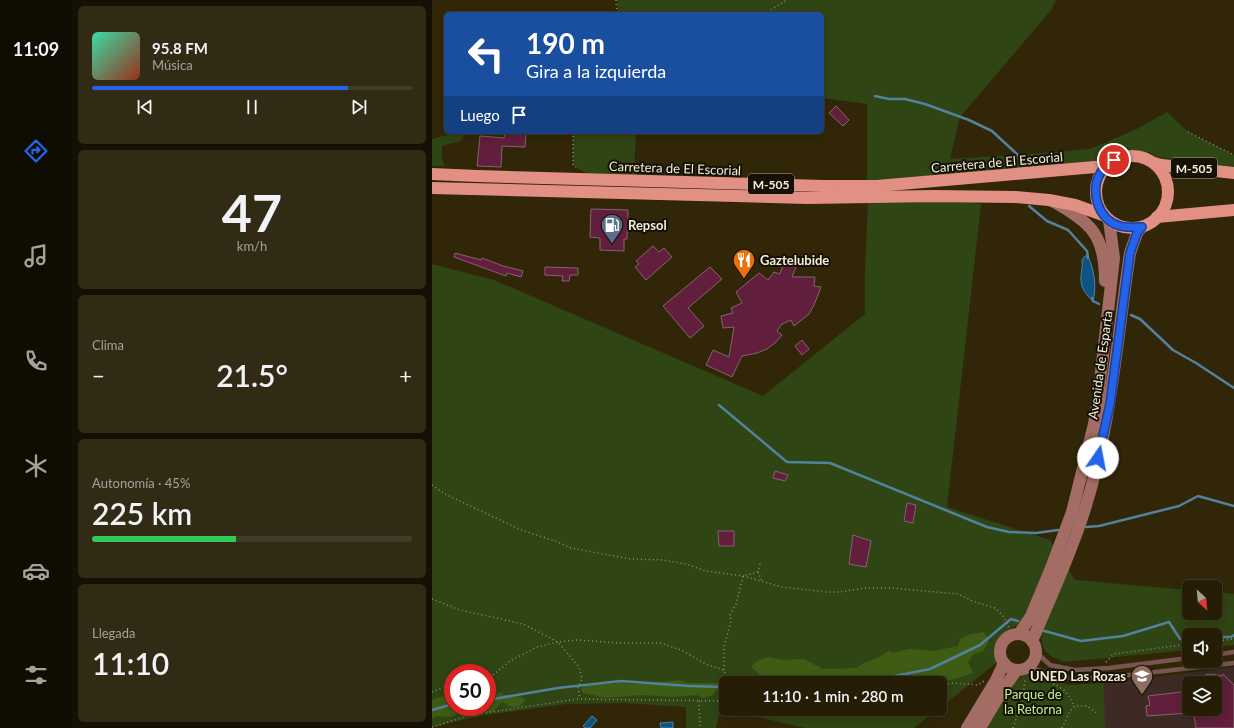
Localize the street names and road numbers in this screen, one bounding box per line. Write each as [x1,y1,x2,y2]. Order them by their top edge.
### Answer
street label: Carretera de El Escorial [930,148,1064,176]
street label: Carretera de El Escorial [609,158,741,178]
road number: M-505 [1171,158,1217,178]
road number: M-505 [748,174,794,194]
street label: Avenida de Esparta [1084,310,1116,420]

